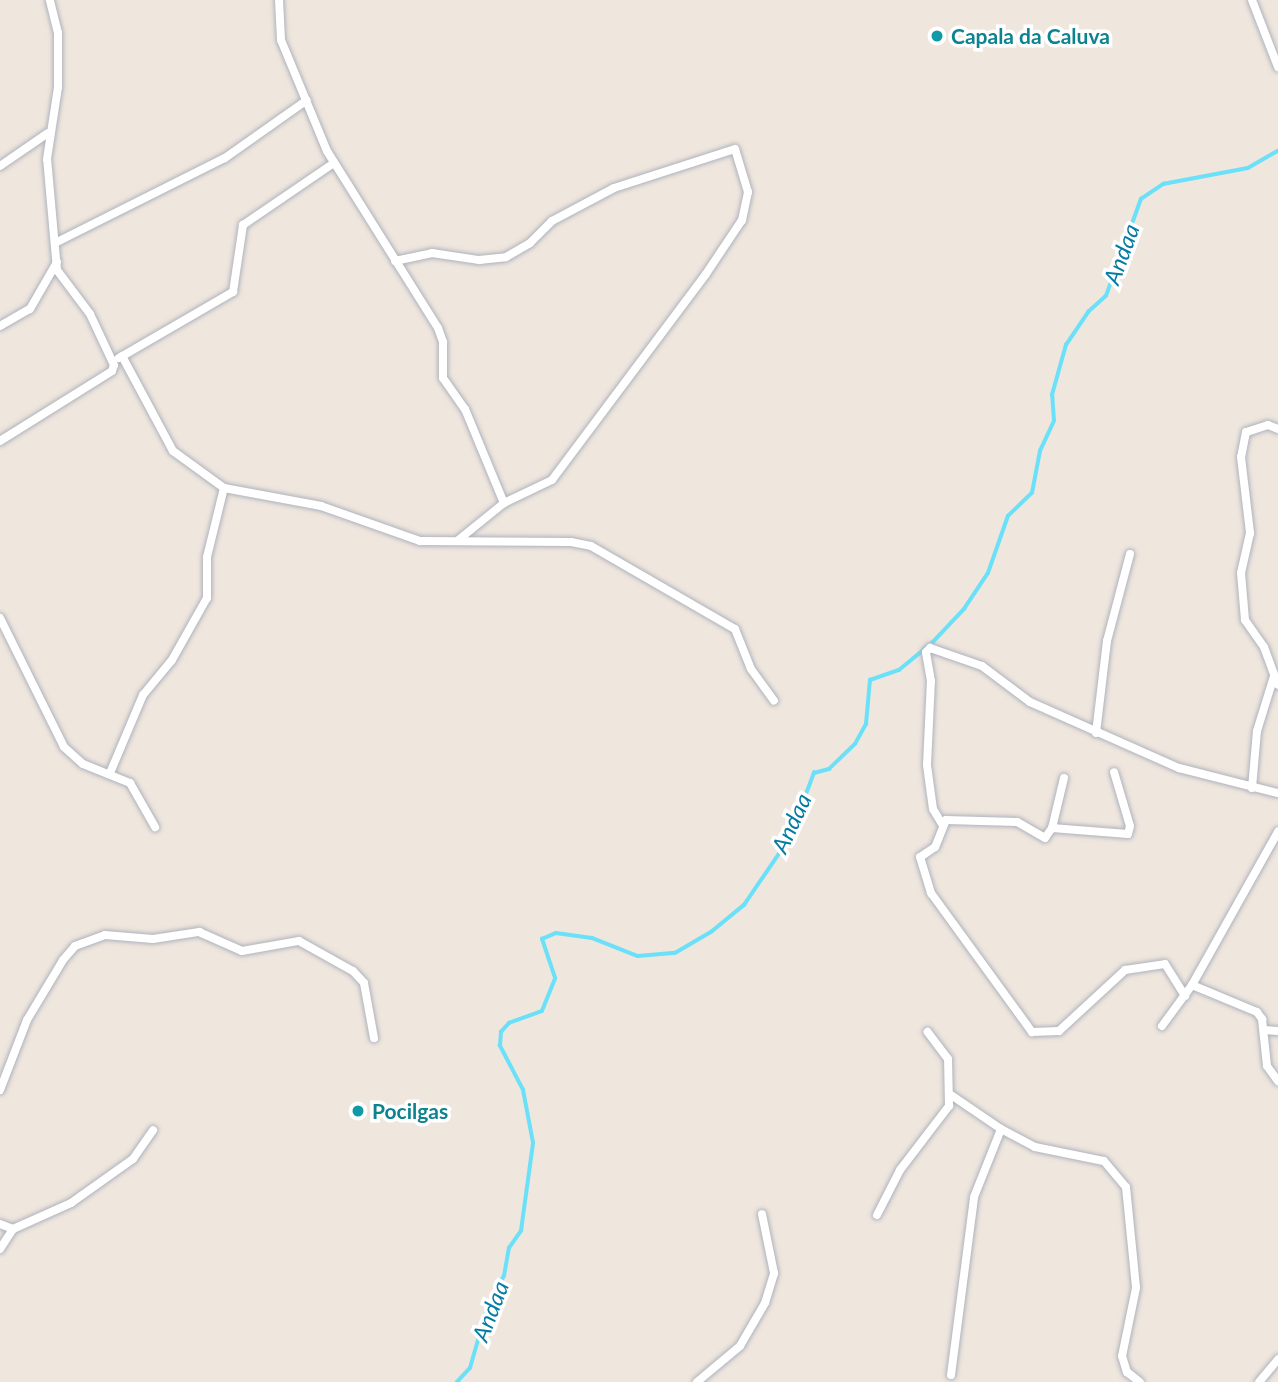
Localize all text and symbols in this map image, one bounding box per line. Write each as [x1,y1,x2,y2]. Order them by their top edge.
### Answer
place label: Capala da Caluva [951,23,1110,49]
marker: Capala da Caluva [929,28,945,44]
water label: Andaa [1097,220,1145,288]
water label: Andaa [765,789,817,857]
place label: Pocilgas [372,1098,448,1124]
marker: Pocilgas [350,1103,366,1119]
water label: Andaa [466,1277,514,1345]

